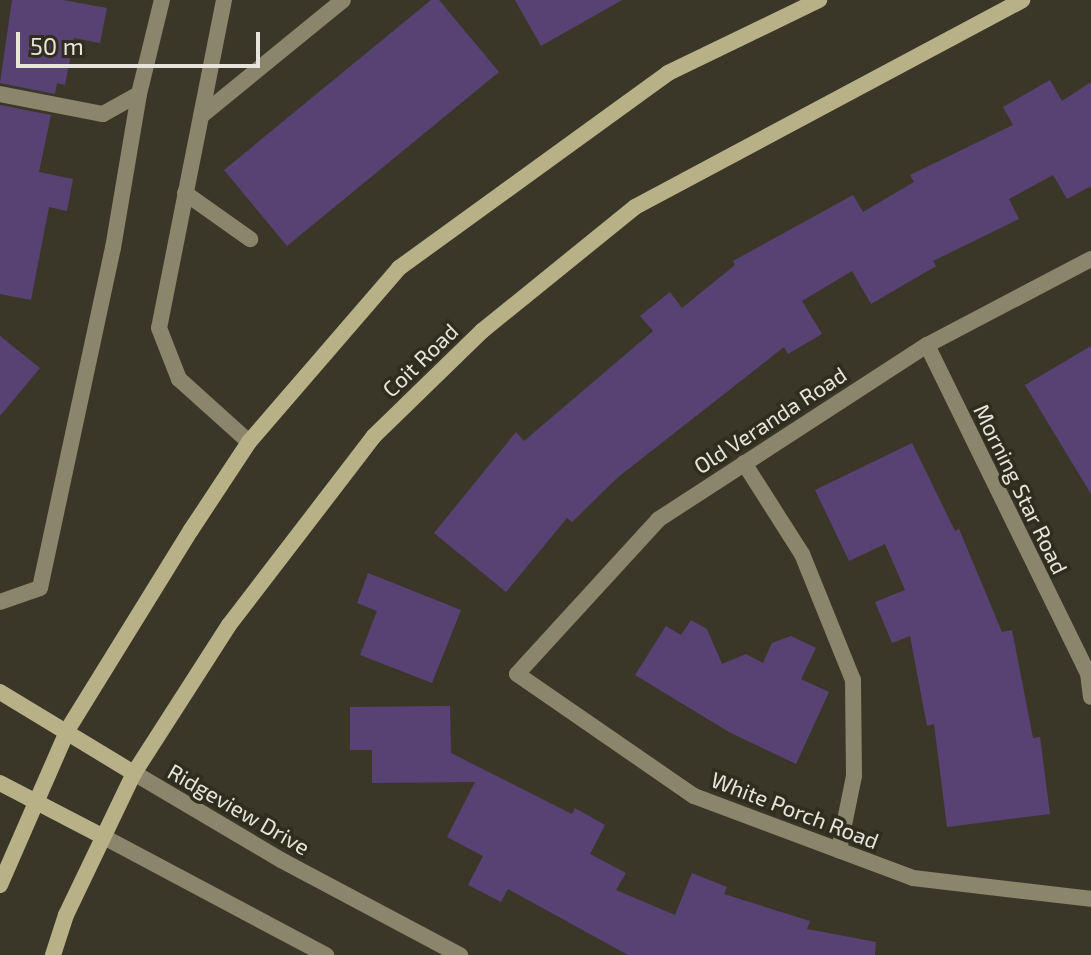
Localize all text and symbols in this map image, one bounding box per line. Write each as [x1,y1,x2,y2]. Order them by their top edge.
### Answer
scale bar [20,16,264,66]
text: 50 m [30,31,84,60]
street label: Coit Road [377,318,463,402]
street label: Old Veranda Road [689,361,851,479]
street label: Morning Star Road [968,400,1074,578]
street label: Ridgeview Drive [163,758,315,860]
street label: White Porch Road [708,766,882,854]

